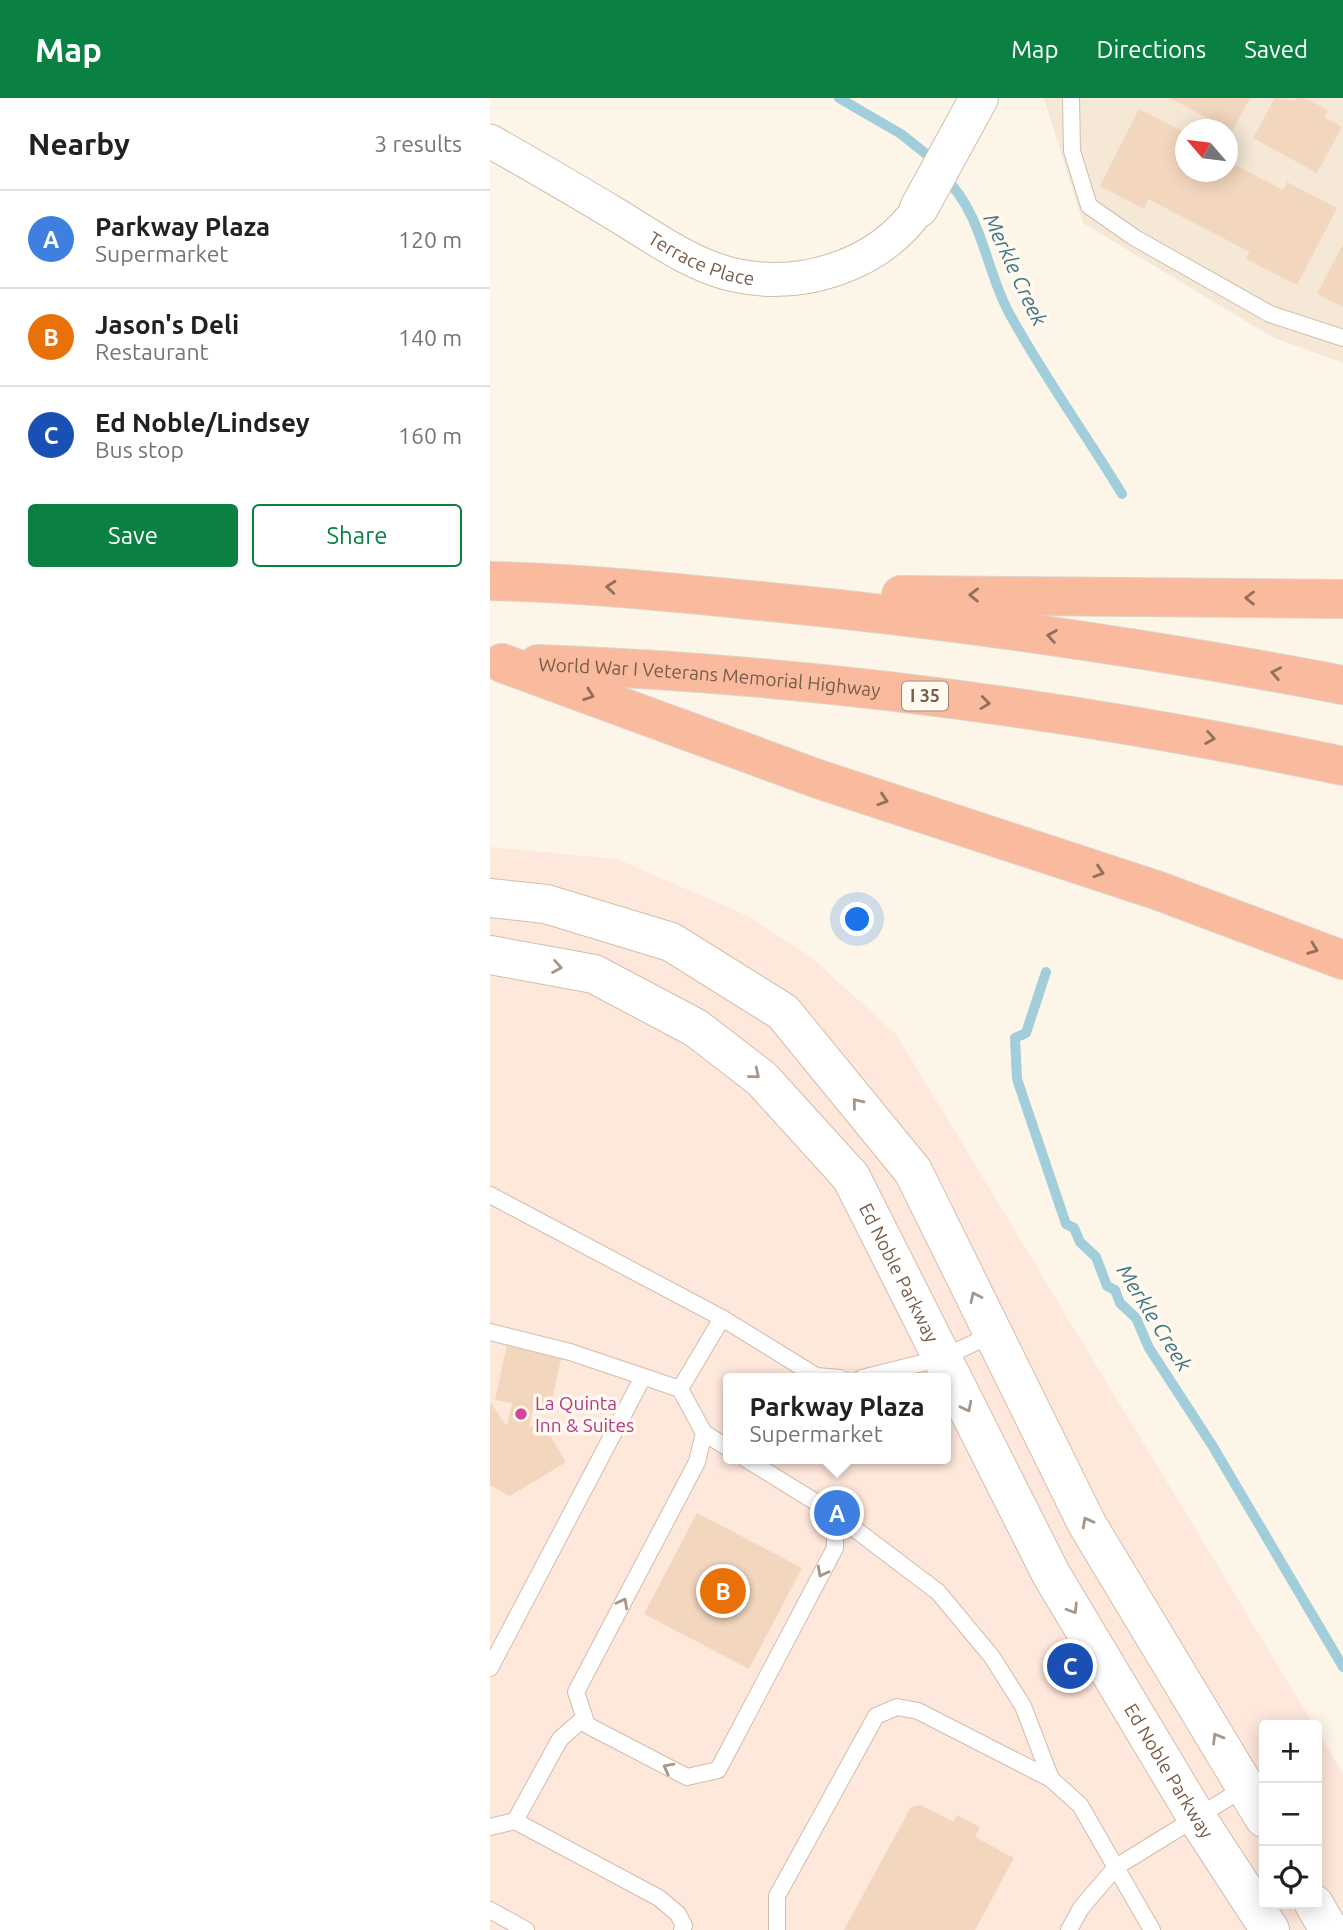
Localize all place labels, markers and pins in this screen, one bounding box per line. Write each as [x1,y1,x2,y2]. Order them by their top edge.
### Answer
place label: La Quinta Inn & Suites [535,1392,634,1436]
marker: La Quinta Inn & Suites [513,1406,529,1422]
pin: A [814,1487,860,1539]
pin: B [700,1565,746,1617]
pin: C [1047,1640,1093,1692]

